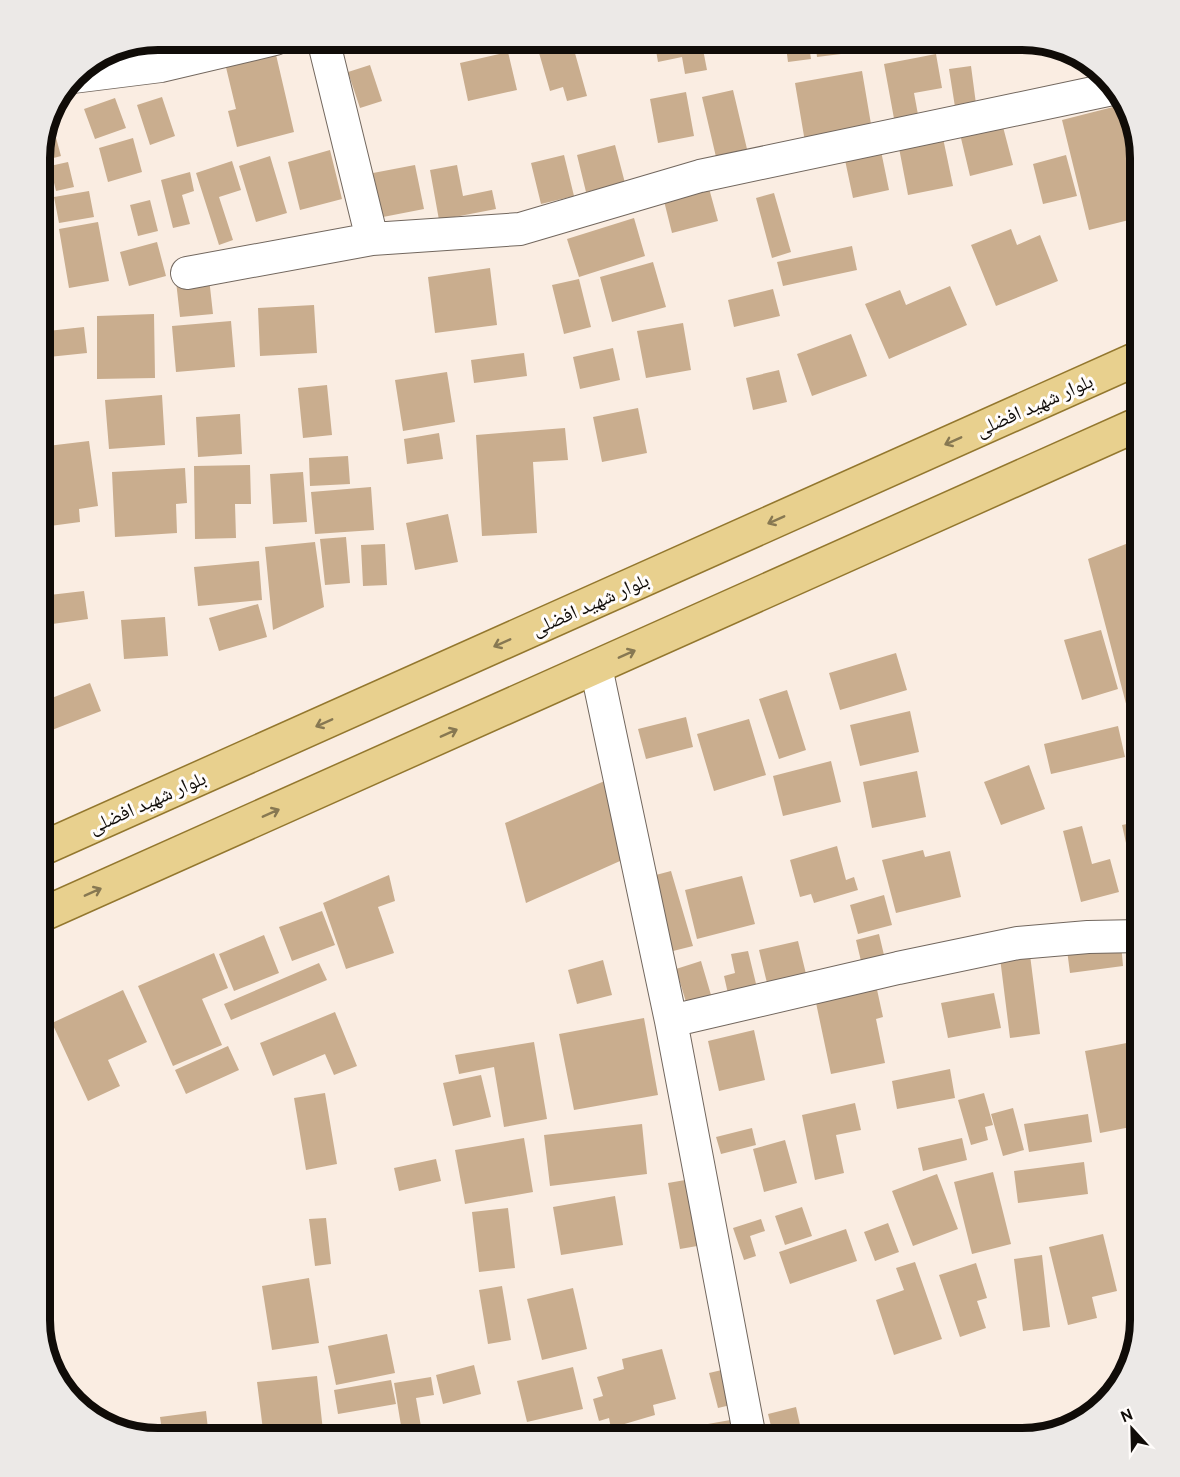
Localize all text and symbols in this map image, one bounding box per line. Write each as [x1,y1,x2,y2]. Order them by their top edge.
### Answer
street label: بلوار شهید افضلی [972,368,1096,442]
one-way arrow [945,435,963,447]
one-way arrow [767,515,785,527]
street label: بلوار شهید افضلی [528,567,652,641]
one-way arrow [493,638,511,649]
one-way arrow [617,647,635,659]
one-way arrow [315,718,333,729]
one-way arrow [439,727,457,739]
street label: بلوار شهید افضلی [85,765,209,839]
one-way arrow [261,806,279,818]
one-way arrow [83,886,101,898]
north arrow [1102,1399,1162,1459]
text: N [1118,1405,1135,1426]

